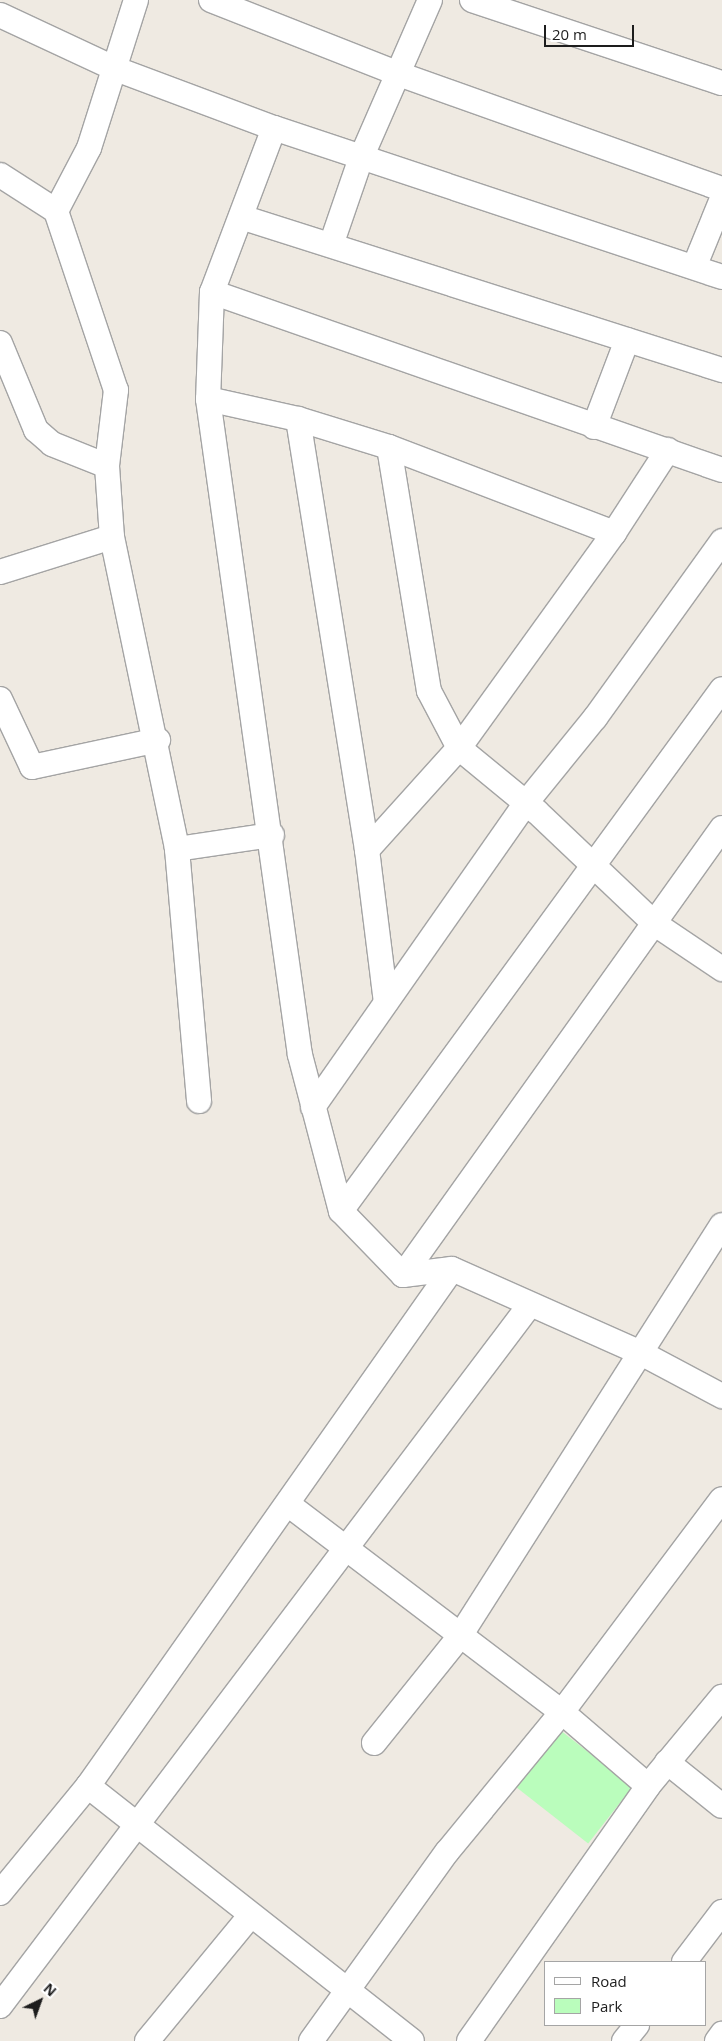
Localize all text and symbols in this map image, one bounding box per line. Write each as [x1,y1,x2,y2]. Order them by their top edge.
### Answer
scale bar [547,15,637,47]
text: 20 m [552,24,587,44]
legend [544,1961,707,2026]
text: Road [591,1971,627,1991]
north arrow [15,1976,65,2026]
text: N [40,1979,61,2000]
text: Park [591,1996,622,2016]

